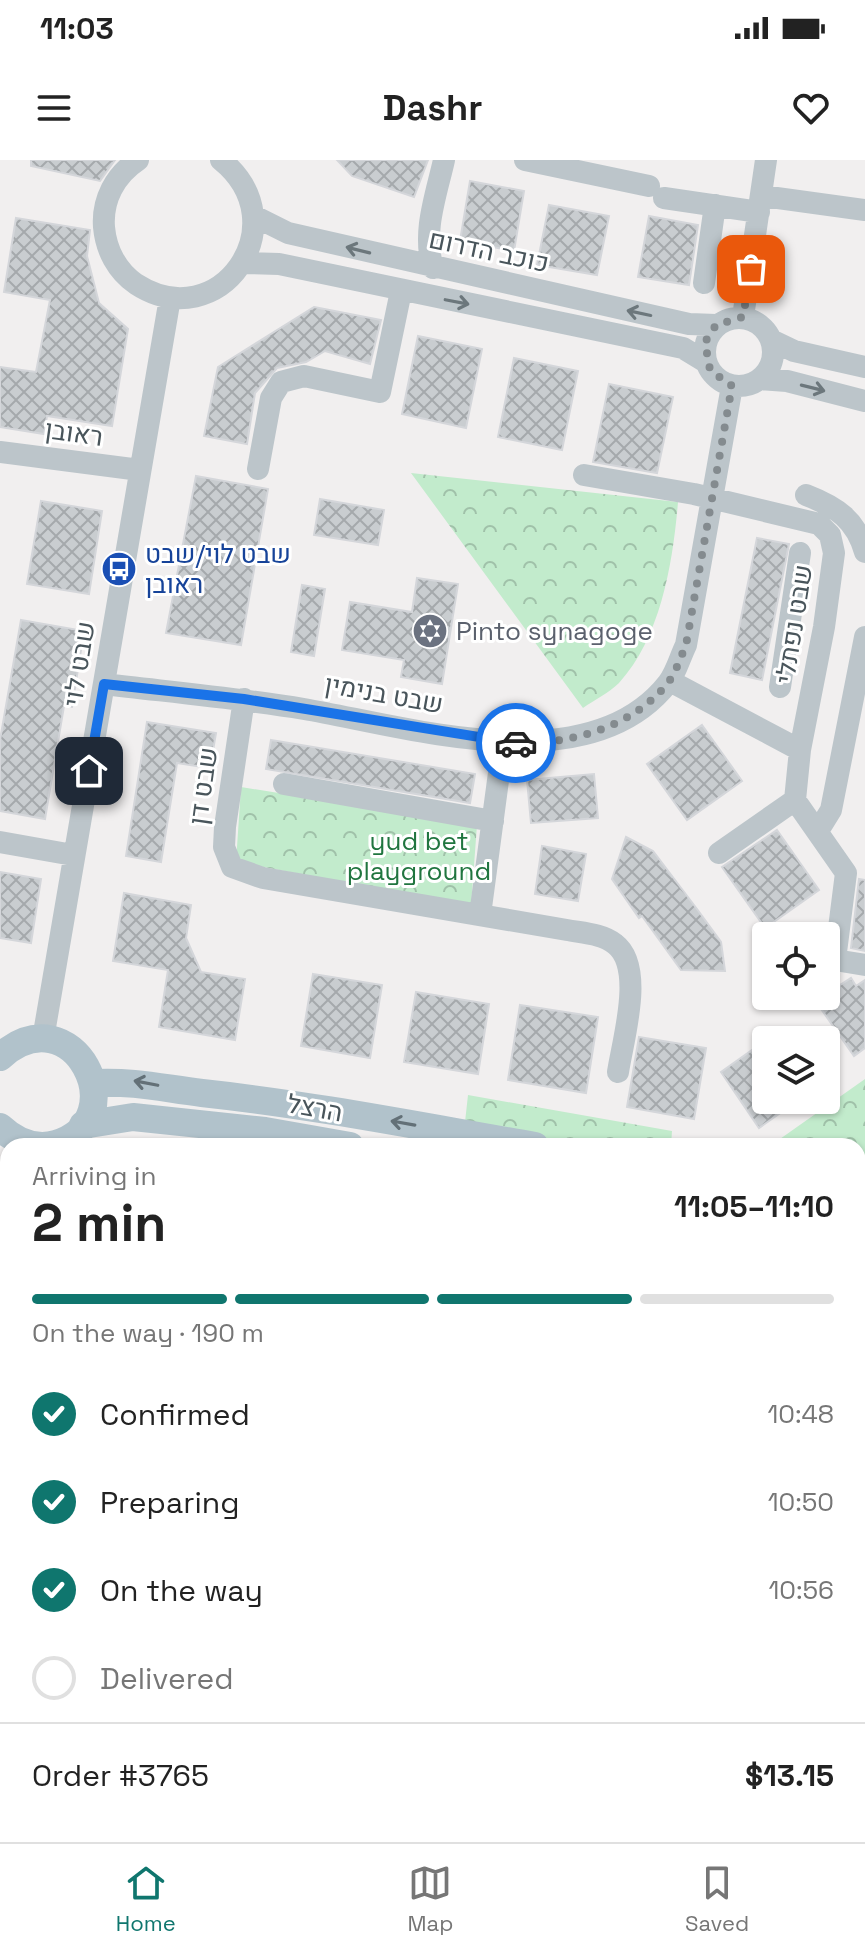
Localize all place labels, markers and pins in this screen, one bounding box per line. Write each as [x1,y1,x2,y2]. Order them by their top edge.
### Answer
pin [717,235,785,303]
place label: שבט לוי/שבט ראובן [145,537,291,601]
bus stop icon: שבט לוי/שבט ראובן [100,550,138,588]
synagogue icon: Pinto synagoge [411,612,449,650]
place label: Pinto synagoge [456,614,653,648]
pin [55,737,123,805]

